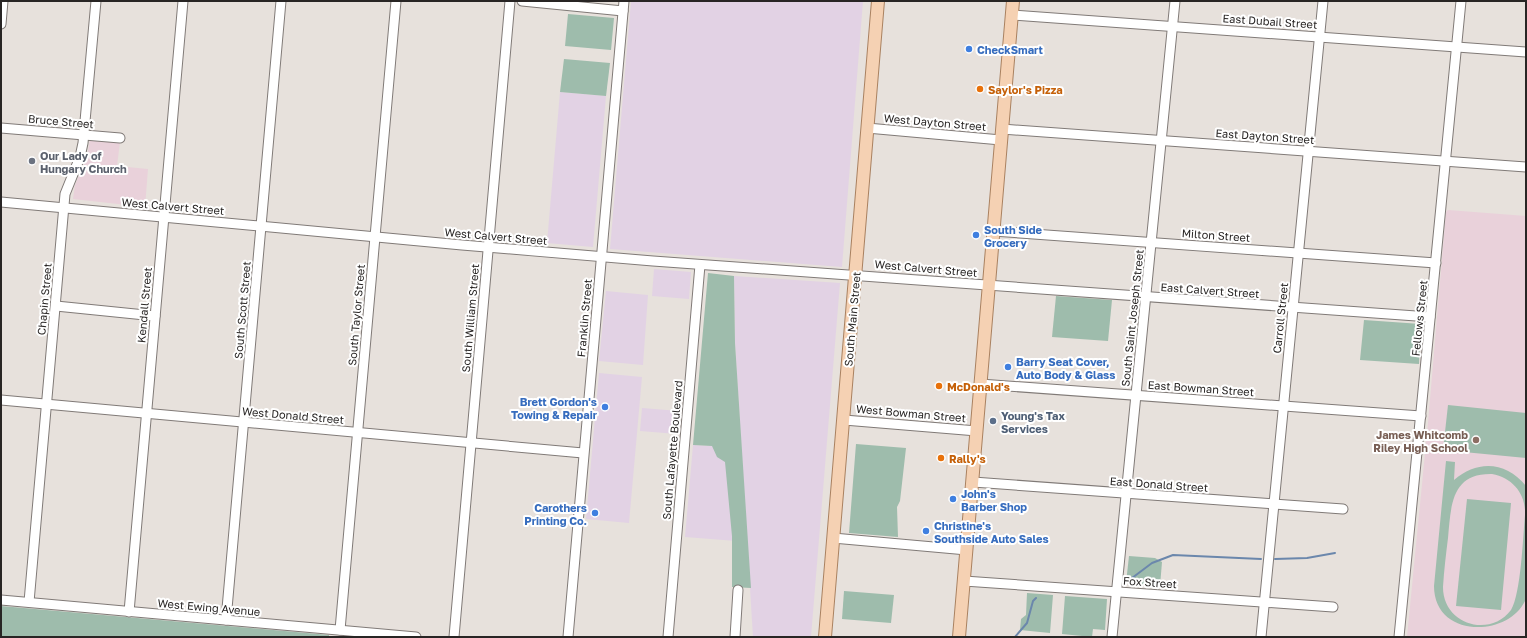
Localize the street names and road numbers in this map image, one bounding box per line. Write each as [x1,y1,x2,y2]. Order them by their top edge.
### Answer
street label: East Dubail Street [1222,11,1318,31]
street label: West Dayton Street [883,111,987,133]
street label: Bruce Street [28,112,94,130]
street label: East Dayton Street [1215,126,1315,146]
street label: West Calvert Street [121,195,225,217]
street label: West Calvert Street [444,225,548,247]
street label: Milton Street [1181,226,1251,244]
street label: South Saint Joseph Street [1118,249,1146,387]
street label: West Calvert Street [874,257,978,279]
street label: South Scott Street [231,261,253,359]
street label: Chapin Street [34,262,54,336]
street label: South William Street [459,263,481,373]
street label: South Taylor Street [345,264,367,366]
street label: Kendall Street [134,267,154,343]
street label: South Main Street [841,271,863,367]
street label: Franklin Street [574,278,594,358]
street label: Fellows Street [1409,279,1429,357]
street label: East Calvert Street [1160,280,1260,300]
street label: Carroll Street [1270,282,1290,354]
street label: East Bowman Street [1147,378,1255,398]
street label: South Lafayette Boulevard [659,380,685,520]
street label: West Bowman Street [856,402,966,424]
street label: West Donald Street [242,404,344,426]
street label: East Donald Street [1109,474,1209,494]
street label: Fox Street [1123,574,1177,590]
street label: West Ewing Avenue [157,596,261,618]

